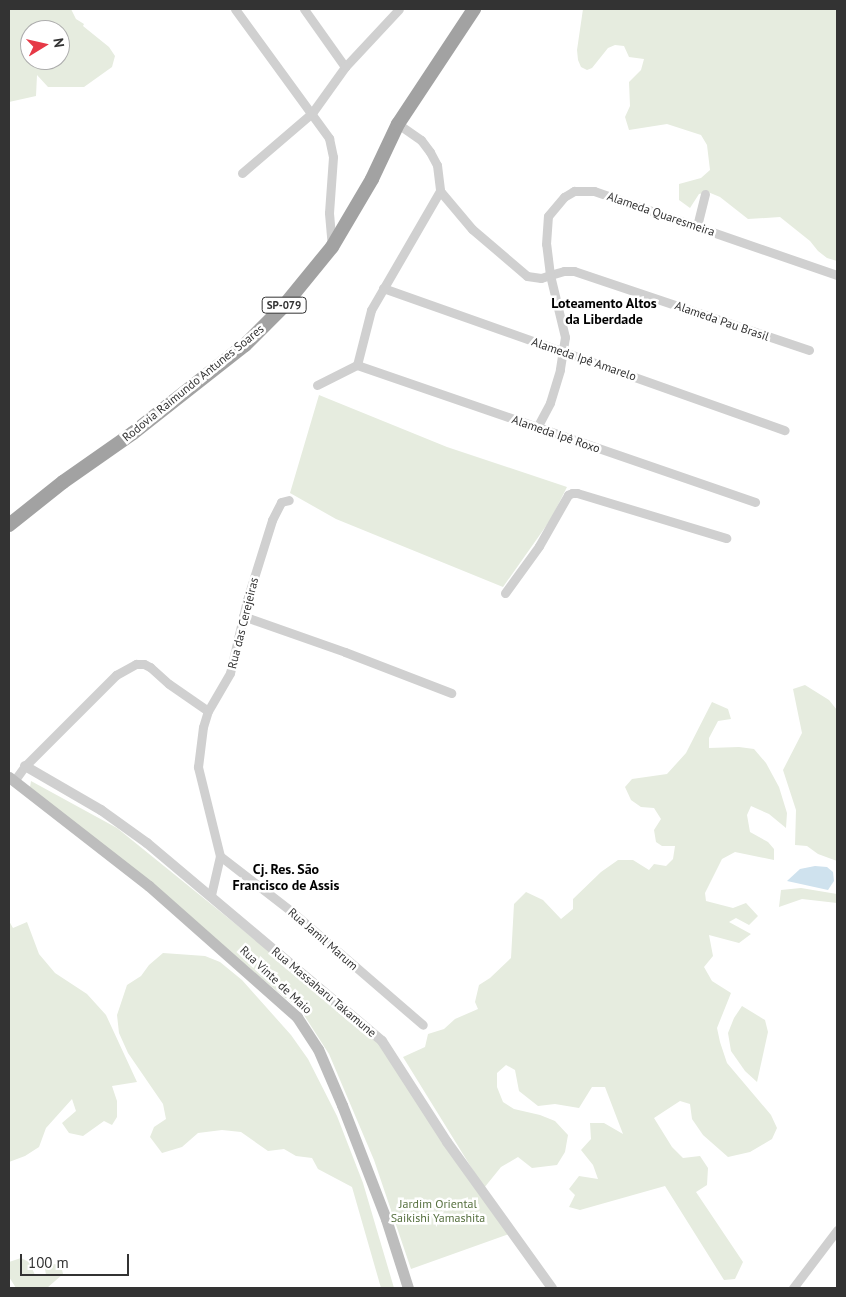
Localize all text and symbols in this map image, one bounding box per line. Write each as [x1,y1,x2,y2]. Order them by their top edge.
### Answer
north arrow [20,20,70,70]
text: N [49,37,68,49]
street label: Alameda Quaresmeira [605,189,717,239]
district label: Loteamento Altos da Liberdade [551,295,657,328]
road number: SP-079 [262,296,306,314]
street label: Alameda Pau Brasil [673,298,771,344]
street label: Rodovia Raimundo Antunes Soares [119,321,267,445]
street label: Alameda Ipê Amarelo [530,334,638,384]
street label: Alameda Ipê Roxo [510,412,602,456]
street label: Rua das Cerejeiras [225,576,261,670]
district label: Cj. Res. São Francisco de Assis [232,861,340,894]
street label: Rua Jamil Marum [285,905,361,973]
street label: Rua Vinte de Maio [237,943,315,1017]
street label: Rua Massaharu Takamune [269,944,379,1040]
park label: Jardim Oriental Saikishi Yamashita [391,1197,485,1225]
scale bar [22,1244,131,1276]
text: 100 m [28,1253,69,1272]

